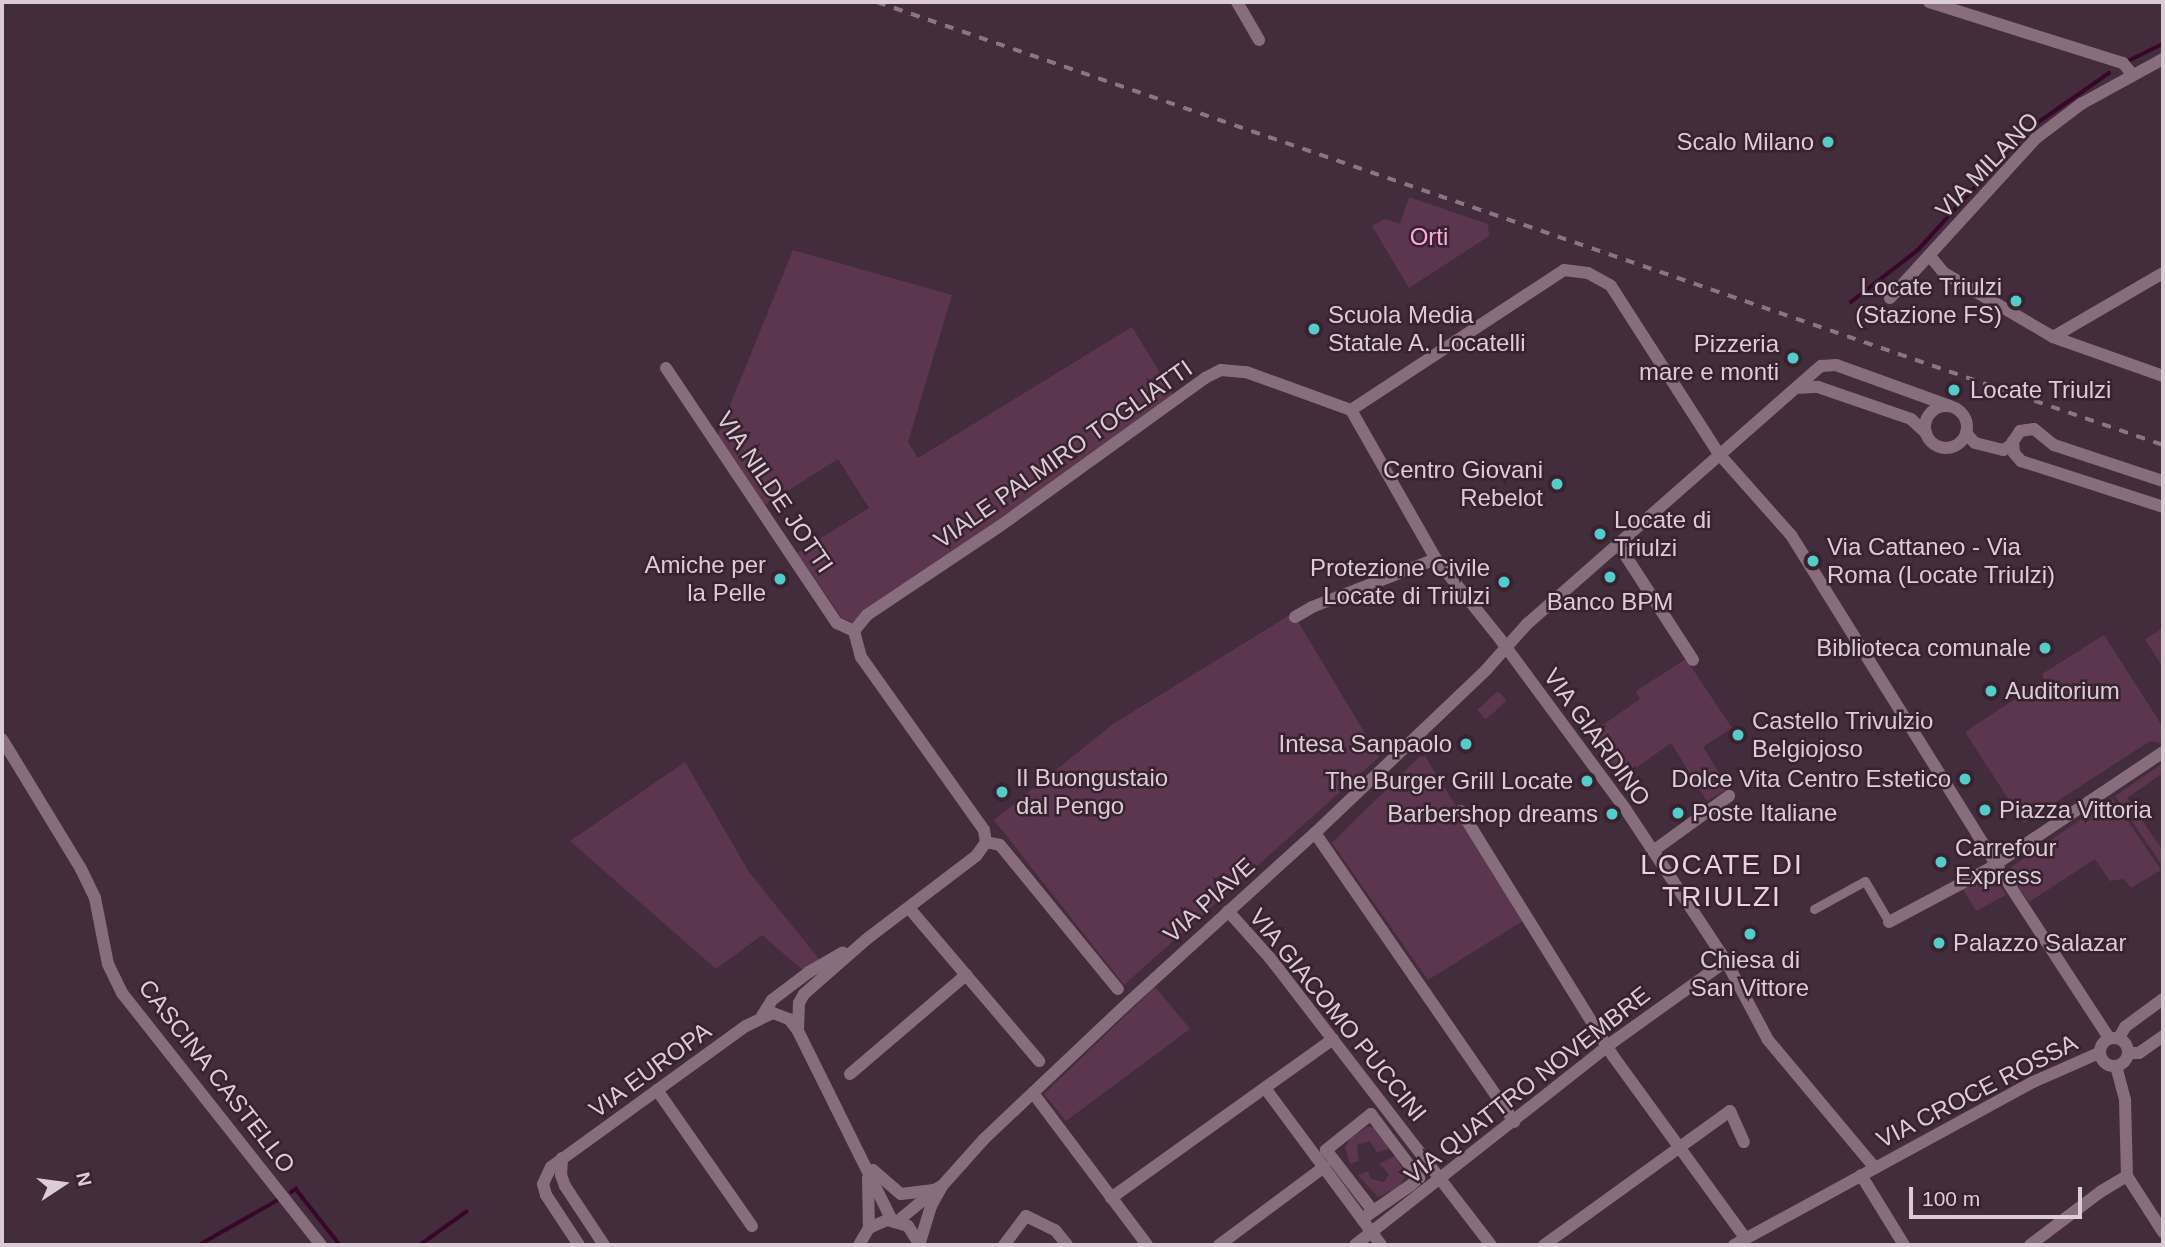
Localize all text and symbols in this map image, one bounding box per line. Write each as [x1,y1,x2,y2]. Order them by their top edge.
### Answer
street label: VIA MILANO [1929,106,2045,224]
place label: Scalo Milano [1677,128,1814,156]
marker: Scalo Milano [1820,134,1836,150]
park label: Orti [1410,223,1448,251]
place label: Locate Triulzi (Stazione FS) [1855,273,2002,329]
marker: Locate Triulzi (Stazione FS) [2008,293,2024,309]
place label: Scuola Media Statale A. Locatelli [1328,301,1527,357]
marker: Scuola Media Statale A. Locatelli [1306,321,1322,337]
place label: Pizzeria mare e monti [1639,330,1779,386]
marker: Pizzeria mare e monti [1785,350,1801,366]
street label: VIALE PALMIRO TOGLIATTI [928,353,1198,555]
place label: Locate Triulzi [1970,376,2112,404]
marker: Locate Triulzi [1944,380,1964,400]
street label: VIA NILDE JOTTI [710,405,840,579]
place label: Centro Giovani Rebelot [1383,456,1543,512]
marker: Centro Giovani Rebelot [1549,476,1565,492]
place label: Locate di Triulzi [1614,506,1711,562]
marker: Locate di Triulzi [1592,526,1608,542]
place label: Via Cattaneo - Via Roma (Locate Triulzi) [1827,533,2056,589]
place label: Amiche per la Pelle [645,551,766,607]
marker: Via Cattaneo - Via Roma (Locate Triulzi) [1805,553,1821,569]
place label: Protezione Civile Locate di Triulzi [1310,554,1490,610]
marker: Banco BPM [1602,569,1618,585]
marker: Amiche per la Pelle [772,571,788,587]
marker: Protezione Civile Locate di Triulzi [1496,574,1512,590]
place label: Banco BPM [1547,588,1673,616]
place label: Biblioteca comunale [1816,634,2031,662]
marker: Biblioteca comunale [2037,640,2053,656]
street label: VIA GIARDINO [1537,662,1657,812]
place label: Auditorium [2005,677,2120,705]
marker: Auditorium [1983,683,1999,699]
place label: Castello Trivulzio Belgiojoso [1752,707,1934,763]
marker: Castello Trivulzio Belgiojoso [1730,727,1746,743]
place label: Intesa Sanpaolo [1279,730,1452,758]
marker: Intesa Sanpaolo [1458,736,1474,752]
place label: Il Buongustaio dal Pengo [1016,764,1168,820]
place label: Dolce Vita Centro Estetico [1671,765,1951,793]
place label: The Burger Grill Locate [1325,767,1573,795]
marker: Dolce Vita Centro Estetico [1957,771,1973,787]
marker: The Burger Grill Locate [1579,773,1595,789]
marker: Il Buongustaio dal Pengo [994,784,1010,800]
place label: Piazza Vittoria [1999,796,2152,824]
place label: Poste Italiane [1692,799,1837,827]
place label: Barbershop dreams [1387,800,1598,828]
marker: Piazza Vittoria [1977,802,1993,818]
marker: Poste Italiane [1670,805,1686,821]
marker: Barbershop dreams [1604,806,1620,822]
place label: Carrefour Express [1955,834,2056,890]
district label: LOCATE DI TRIULZI [1641,848,1803,914]
street label: VIA PIAVE [1157,851,1261,949]
marker: Carrefour Express [1933,854,1949,870]
street label: VIA GIACOMO PUCCINI [1243,902,1433,1128]
marker: Chiesa di San Vittore [1742,926,1758,942]
place label: Palazzo Salazar [1953,929,2126,957]
marker: Palazzo Salazar [1931,935,1947,951]
place label: Chiesa di San Vittore [1691,946,1809,1002]
street label: CASCINA CASTELLO [132,973,302,1179]
street label: VIA QUATTRO NOVEMBRE [1398,980,1656,1190]
street label: VIA EUROPA [583,1016,717,1124]
street label: VIA CROCE ROSSA [1871,1028,2083,1154]
north arrow [28,1149,98,1219]
text: N [72,1170,96,1188]
scale bar [1913,1174,2086,1218]
text: 100 m [1922,1187,1980,1210]

